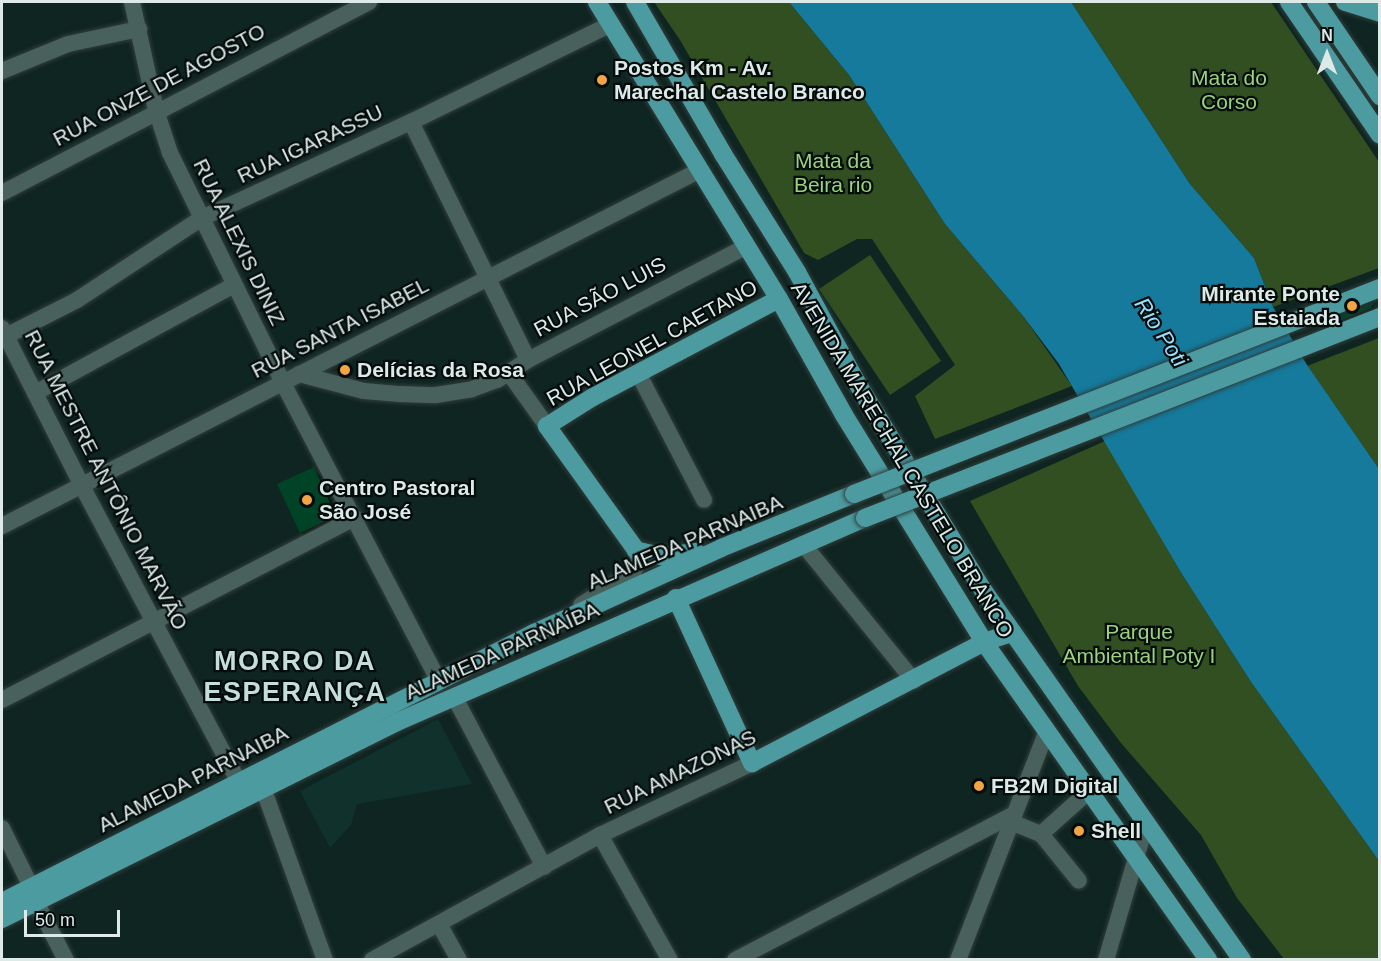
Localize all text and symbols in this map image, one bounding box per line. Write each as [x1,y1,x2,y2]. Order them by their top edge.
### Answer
street label: RUA ONZE DE AGOSTO [48,18,270,152]
north arrow [1297,24,1357,84]
text: N [1321,27,1333,44]
place label: Postos Km - Av. Marechal Castelo Branco [614,55,865,105]
park label: Mata do Corso [1191,65,1267,115]
marker: Postos Km - Av. Marechal Castelo Branco [595,73,609,87]
street label: RUA IGARASSU [233,99,387,189]
park label: Mata da Beira rio [794,148,872,198]
street label: RUA ALEXIS DINIZ [187,154,291,330]
street label: RUA SÃO LUIS [529,251,671,343]
street label: RUA SANTA ISABEL [246,272,434,384]
street label: RUA LEONEL CAETANO [541,274,763,412]
street label: AVENIDA MARECHAL CASTELO BRANCO [785,277,1019,643]
place label: Mirante Ponte Estaiada [1201,281,1340,331]
water label: Rio Poti [1129,293,1193,371]
marker: Mirante Ponte Estaiada [1345,299,1359,313]
street label: RUA MESTRE ANTÔNIO MARVÃO [19,325,193,635]
place label: Delícias da Rosa [357,357,524,383]
marker: Delícias da Rosa [338,363,352,377]
place label: Centro Pastoral São José [319,475,475,525]
street label: ALAMEDA PARNAIBA [583,489,787,595]
marker: Centro Pastoral São José [300,493,314,507]
street label: ALAMEDA PARNAÍBA [401,597,603,705]
park label: Parque Ambiental Poty I [1063,619,1215,669]
district label: MORRO DA ESPERANÇA [203,645,387,708]
street label: ALAMEDA PARNAIBA [93,720,293,838]
street label: RUA AMAZONAS [599,724,761,820]
place label: FB2M Digital [991,773,1118,799]
marker: FB2M Digital [972,779,986,793]
place label: Shell [1091,818,1141,844]
marker: Shell [1072,824,1086,838]
scale bar [27,898,123,936]
text: 50 m [35,910,75,930]

